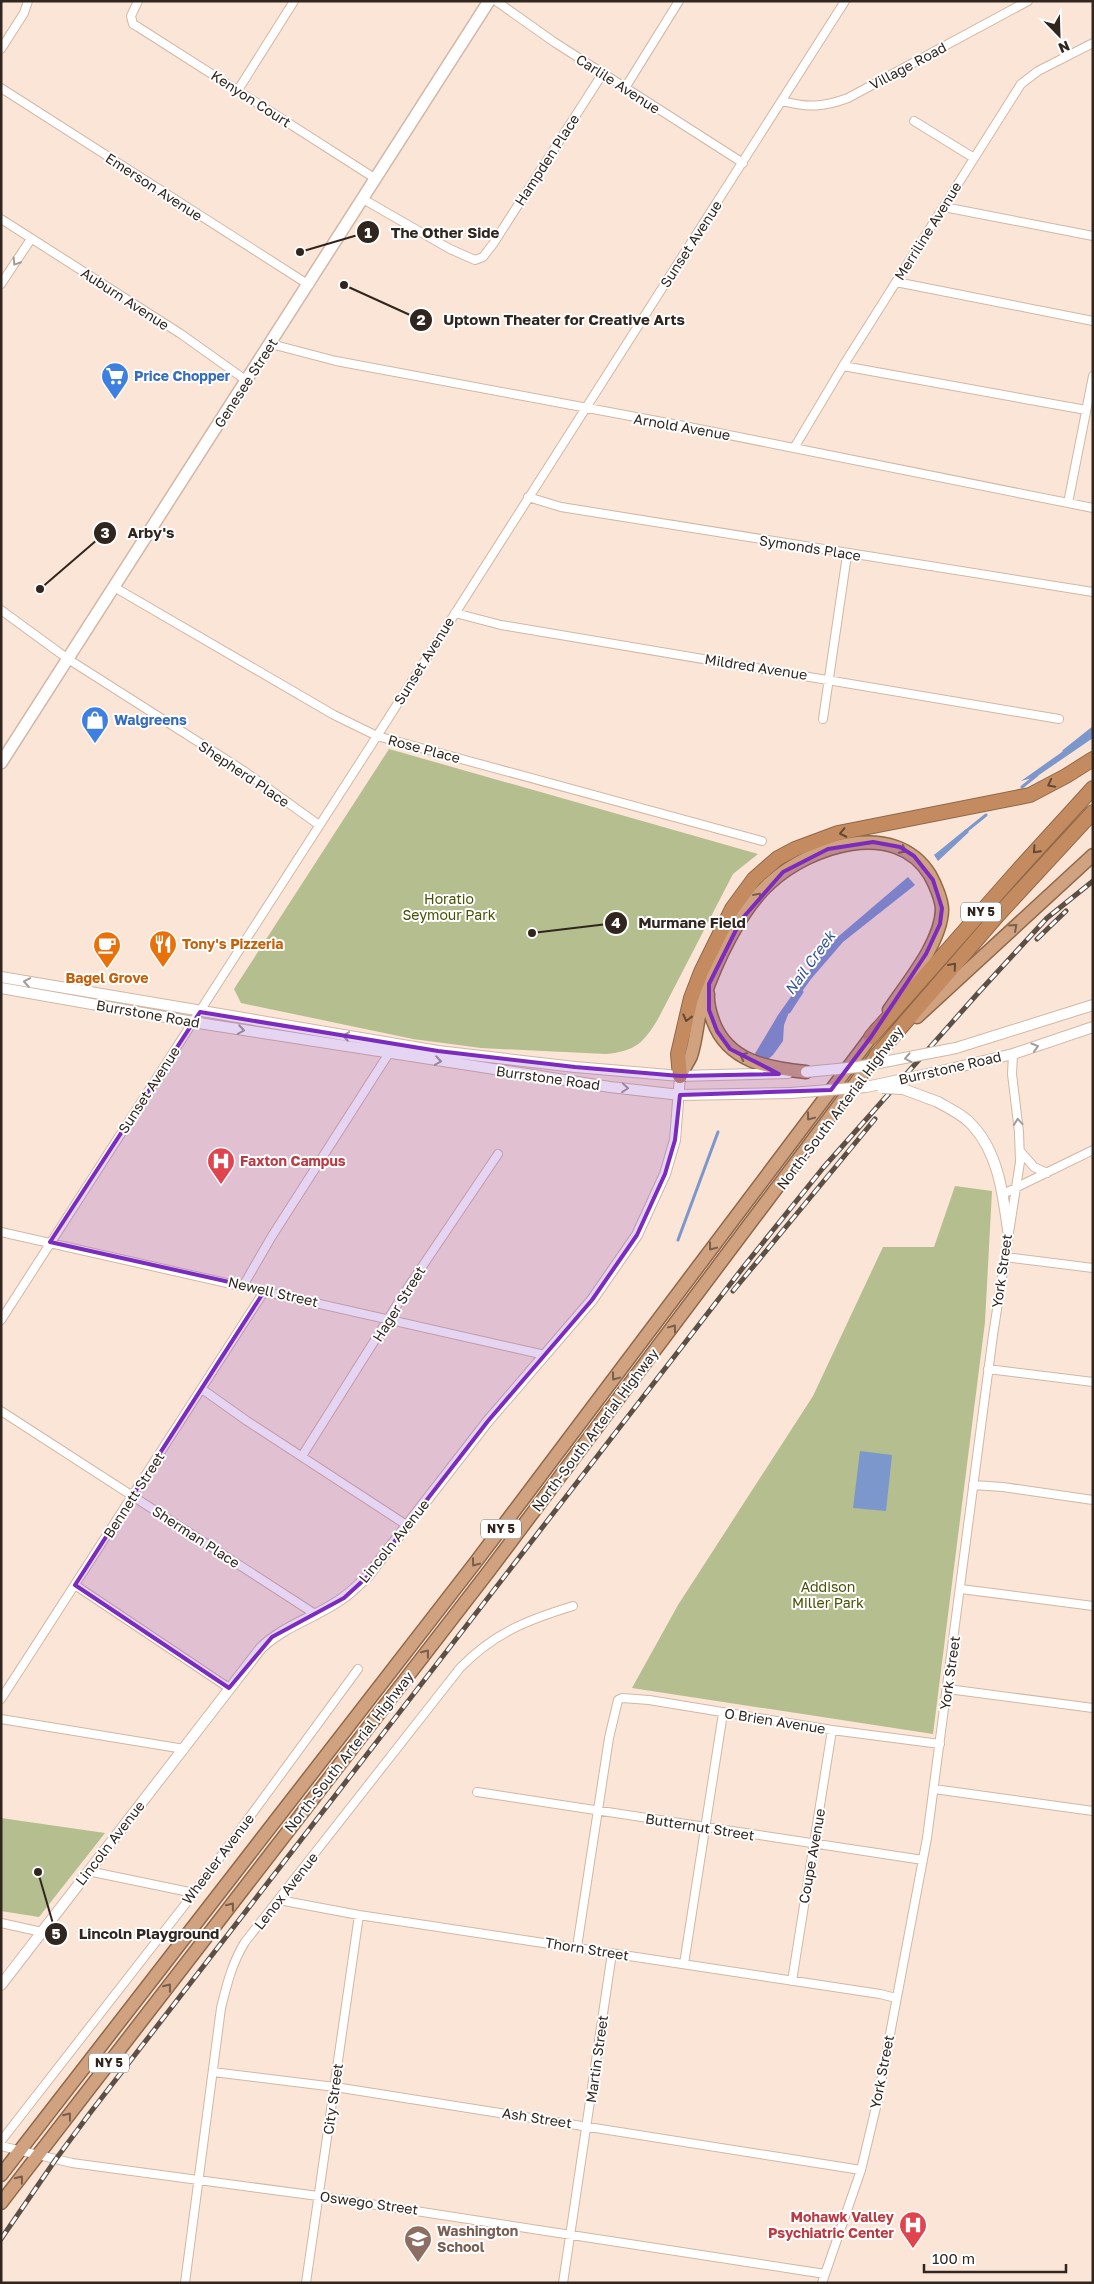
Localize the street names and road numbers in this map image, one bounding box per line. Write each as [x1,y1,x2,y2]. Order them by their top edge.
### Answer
street label: Village Road [866,38,949,93]
street label: Carlile Avenue [573,50,663,117]
street label: Kenyon Court [208,66,294,131]
street label: Hampden Place [511,111,582,209]
street label: Emerson Avenue [103,149,206,224]
street label: Merriline Avenue [891,178,965,283]
street label: Sunset Avenue [656,197,725,290]
street label: Auburn Avenue [78,264,173,333]
street label: Genesee Street [210,335,281,431]
street label: Arnold Avenue [632,410,732,443]
street label: Symonds Place [758,531,862,564]
street label: Sunset Avenue [390,614,457,708]
street label: Mildred Avenue [704,650,809,683]
street label: Rose Place [386,731,462,766]
street label: Shepherd Place [196,737,293,810]
road number: NY 5 [961,902,1001,922]
street label: Burrstone Road [95,996,201,1031]
street label: North-South Arterial Highway [773,1023,907,1193]
street label: Sunset Avenue [114,1043,183,1136]
street label: Burrstone Road [897,1047,1003,1088]
street label: Burrstone Road [495,1062,601,1093]
street label: York Street [988,1233,1015,1309]
street label: Hager Street [369,1263,428,1345]
street label: Newell Street [226,1273,320,1310]
street label: North-South Arterial Highway [528,1345,662,1515]
street label: Bennett Street [100,1449,168,1541]
street label: Lincoln Avenue [355,1496,432,1586]
street label: Sherman Place [149,1502,243,1571]
road number: NY 5 [481,1520,521,1538]
street label: York Street [936,1635,963,1711]
street label: North-South Arterial Highway [280,1668,417,1836]
street label: O Brien Avenue [723,1704,827,1737]
street label: Lincoln Avenue [71,1797,148,1888]
street label: Coupe Avenue [795,1807,828,1905]
street label: Butternut Street [644,1809,756,1844]
street label: Wheeler Avenue [178,1810,257,1907]
street label: Lenox Avenue [250,1849,321,1933]
street label: Thorn Street [544,1933,630,1964]
street label: Martin Street [582,2014,611,2104]
street label: York Street [866,2034,897,2110]
road number: NY 5 [89,2054,129,2072]
street label: City Street [319,2062,346,2136]
street label: Ash Street [501,2104,573,2131]
street label: Oswego Street [319,2187,419,2218]

